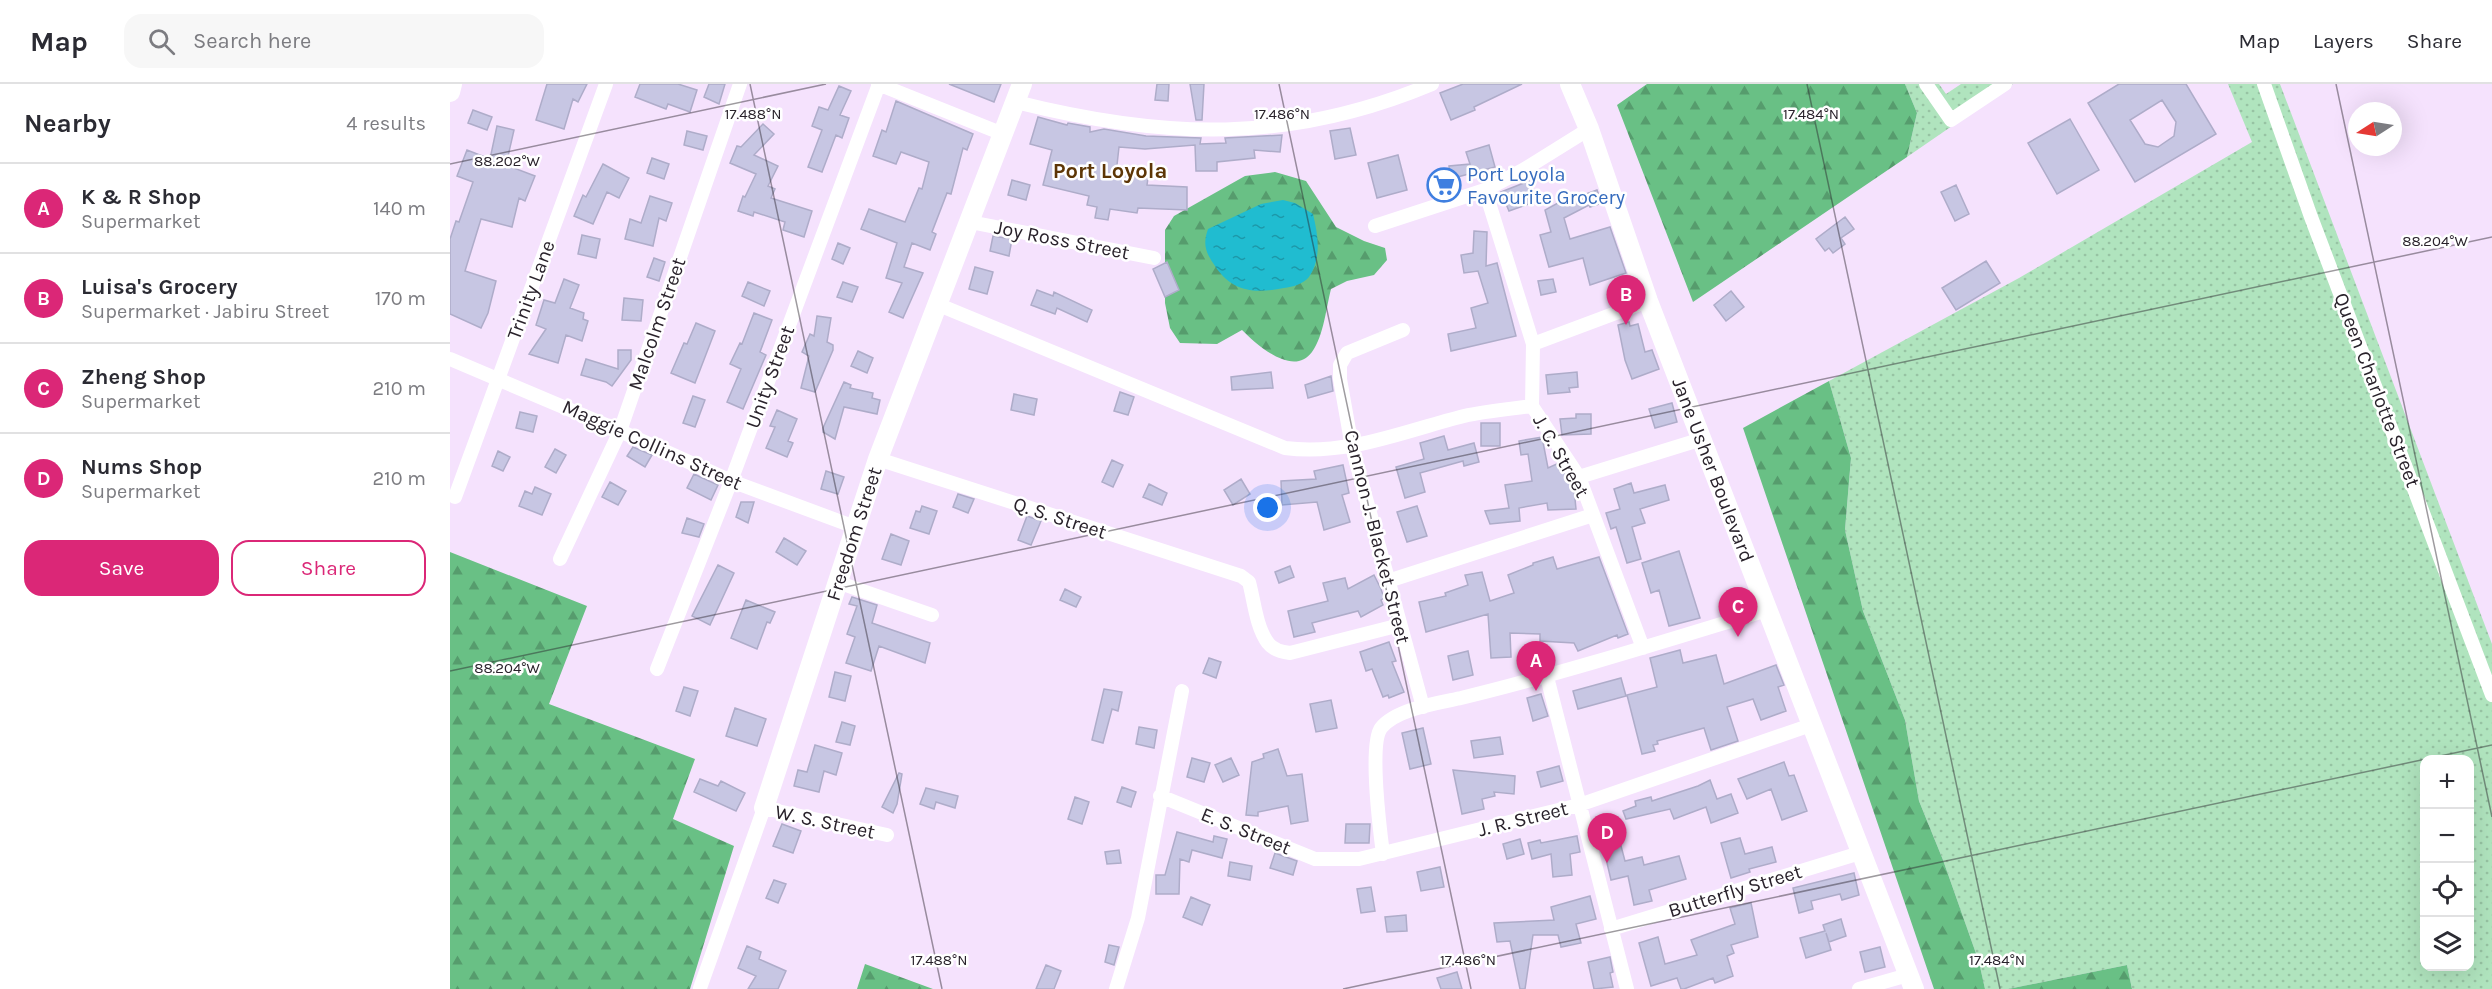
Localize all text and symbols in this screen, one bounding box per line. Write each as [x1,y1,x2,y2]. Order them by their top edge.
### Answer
search box [124,14,544,68]
text: Map [30,25,88,58]
icon: search [145,25,178,58]
text: Search here [193,28,311,54]
text: Map [2238,29,2280,53]
text: Layers [2313,29,2374,53]
text: Share [2407,29,2462,53]
north arrow [2348,102,2402,156]
text: 17.488°N [725,105,781,123]
text: 17.486°N [1254,105,1310,123]
text: 17.484°N [1783,105,1839,123]
text: Nearby [24,108,111,139]
text: 4 results [346,112,426,135]
text: 88.202°W [474,152,541,170]
district label: Port Loyola [1053,158,1167,184]
place label: Port Loyola Favourite Grocery [1467,163,1625,209]
supermarket icon: Port Loyola Favourite Grocery [1426,167,1462,203]
text: K & R Shop [81,184,201,210]
text: A [37,197,50,220]
text: 140 m [373,197,426,220]
text: Supermarket [81,210,200,233]
street label: Joy Ross Street [993,216,1132,264]
text: 88.204°W [2402,232,2468,250]
street label: Trinity Lane [502,237,560,343]
street label: Malcolm Street [624,254,691,393]
text: Luisa's Grocery [81,274,237,300]
pin: B [1606,276,1646,325]
text: B [37,287,50,310]
text: 170 m [375,287,426,310]
street label: Queen Charlotte Street [2329,289,2425,491]
text: Supermarket · Jabiru Street [81,300,329,323]
street label: Unity Street [741,322,799,431]
text: Zheng Shop [81,364,206,390]
street label: Jane Usher Boulevard [1667,375,1759,565]
text: C [37,377,50,400]
text: 210 m [372,377,426,400]
text: Supermarket [81,390,200,413]
street label: Maggie Collins Street [559,395,746,495]
street label: J. C. Street [1528,410,1594,502]
street label: Cannon J. Blacket Street [1339,428,1415,647]
text: Nums Shop [81,454,202,480]
street label: Freedom Street [822,464,887,604]
text: D [37,467,50,490]
text: 210 m [372,467,426,490]
text: Supermarket [81,480,200,503]
street label: Q. S. Street [1010,492,1110,544]
your location [1253,493,1282,522]
button: Save [24,540,219,596]
button: Share [231,540,426,596]
pin: C [1718,588,1758,637]
pin: A [1516,642,1556,691]
text: 88.204°W [474,659,540,677]
map controls [2420,755,2474,971]
button: + [2420,755,2474,809]
street label: J. R. Street [1476,797,1571,841]
street label: W. S. Street [773,800,878,844]
street label: E. S. Street [1198,803,1295,860]
button: − [2420,809,2474,863]
pin: D [1588,814,1626,863]
street label: Butterfly Street [1665,860,1805,922]
button: locate [2420,863,2474,917]
button: layers [2420,917,2474,971]
text: 17.488°N [911,951,967,969]
text: 17.486°N [1440,951,1496,969]
text: 17.484°N [1969,951,2025,969]

